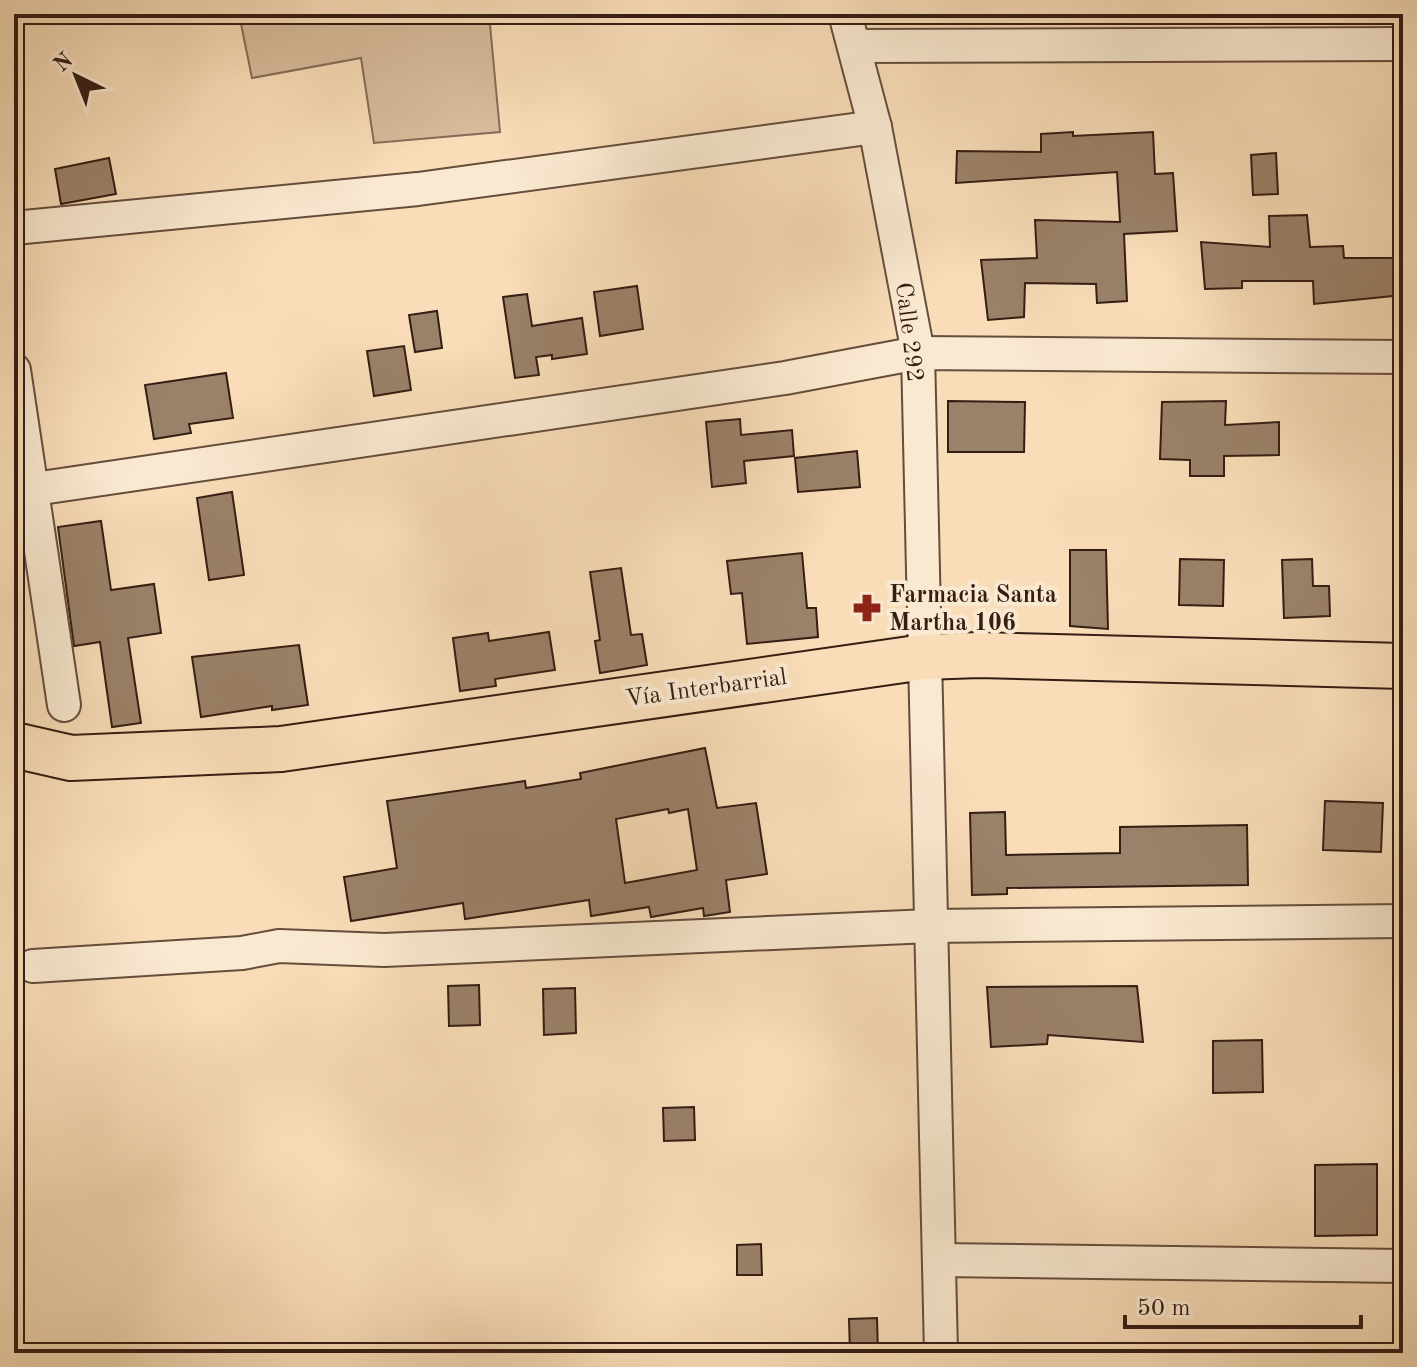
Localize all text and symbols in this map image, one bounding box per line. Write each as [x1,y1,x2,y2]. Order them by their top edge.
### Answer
north arrow [36,36,116,116]
text: N [50,49,78,77]
street label: Calle 292 [890,281,926,384]
place label: Farmacia Santa Martha 106 [889,584,1057,636]
pharmacy icon: Farmacia Santa Martha 106 [852,593,882,623]
street label: Vía Interbarrial [624,666,789,712]
scale bar [1125,1279,1361,1329]
text: 50 m [1137,1297,1191,1321]

